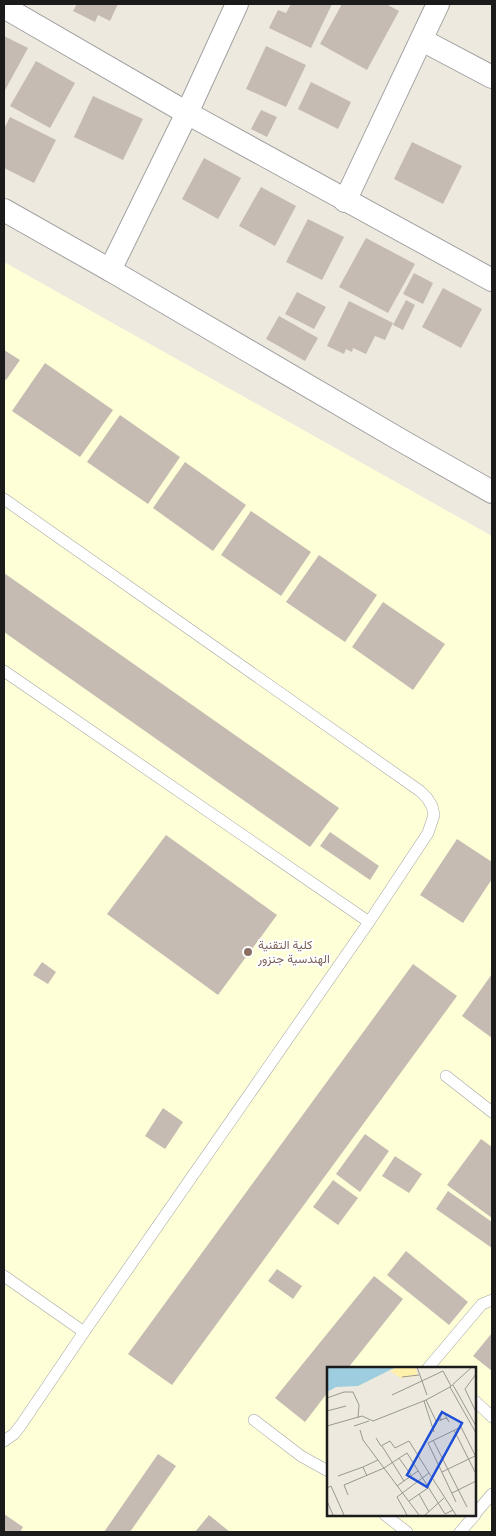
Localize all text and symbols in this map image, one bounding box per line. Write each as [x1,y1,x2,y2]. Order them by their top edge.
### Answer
place label: كلية التقنية الهندسية جنزور [257,938,330,967]
marker: كلية التقنية الهندسية جنزور [242,946,254,958]
inset map [327,1367,476,1516]

